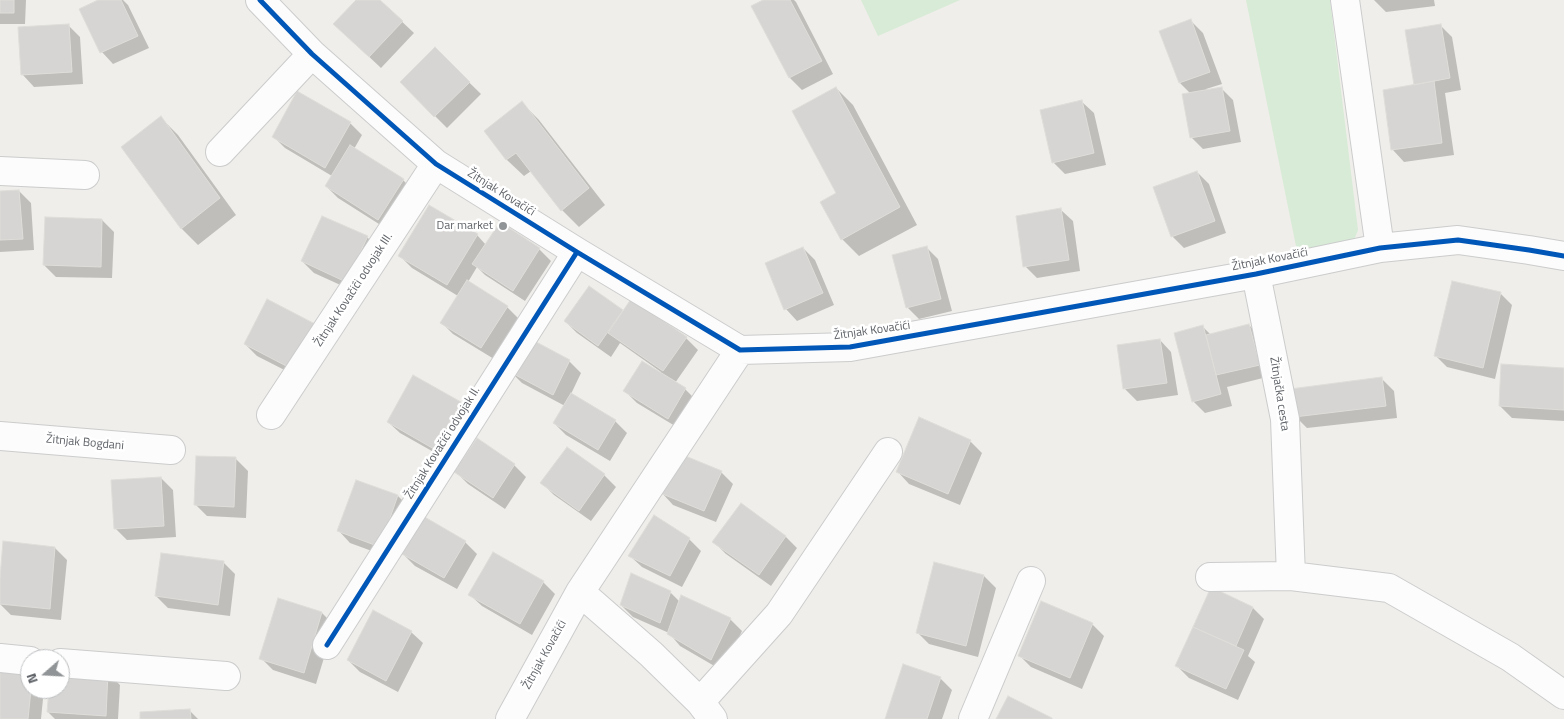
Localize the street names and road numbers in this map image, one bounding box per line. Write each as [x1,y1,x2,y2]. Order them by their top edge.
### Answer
street label: Žitnjak Kovačići [465,166,537,220]
street label: Žitnjak Kovačići odvojak III. [312,230,396,350]
street label: Žitnjak Kovačići [1231,246,1309,274]
street label: Žitnjak Kovačići [833,319,911,343]
street label: Žitnjačka cesta [1266,356,1292,432]
street label: Žitnjak Kovačići odvojak II. [402,384,484,502]
street label: Žitnjak Bogdani [45,432,125,454]
street label: Žitnjak Kovačići [520,618,570,692]

